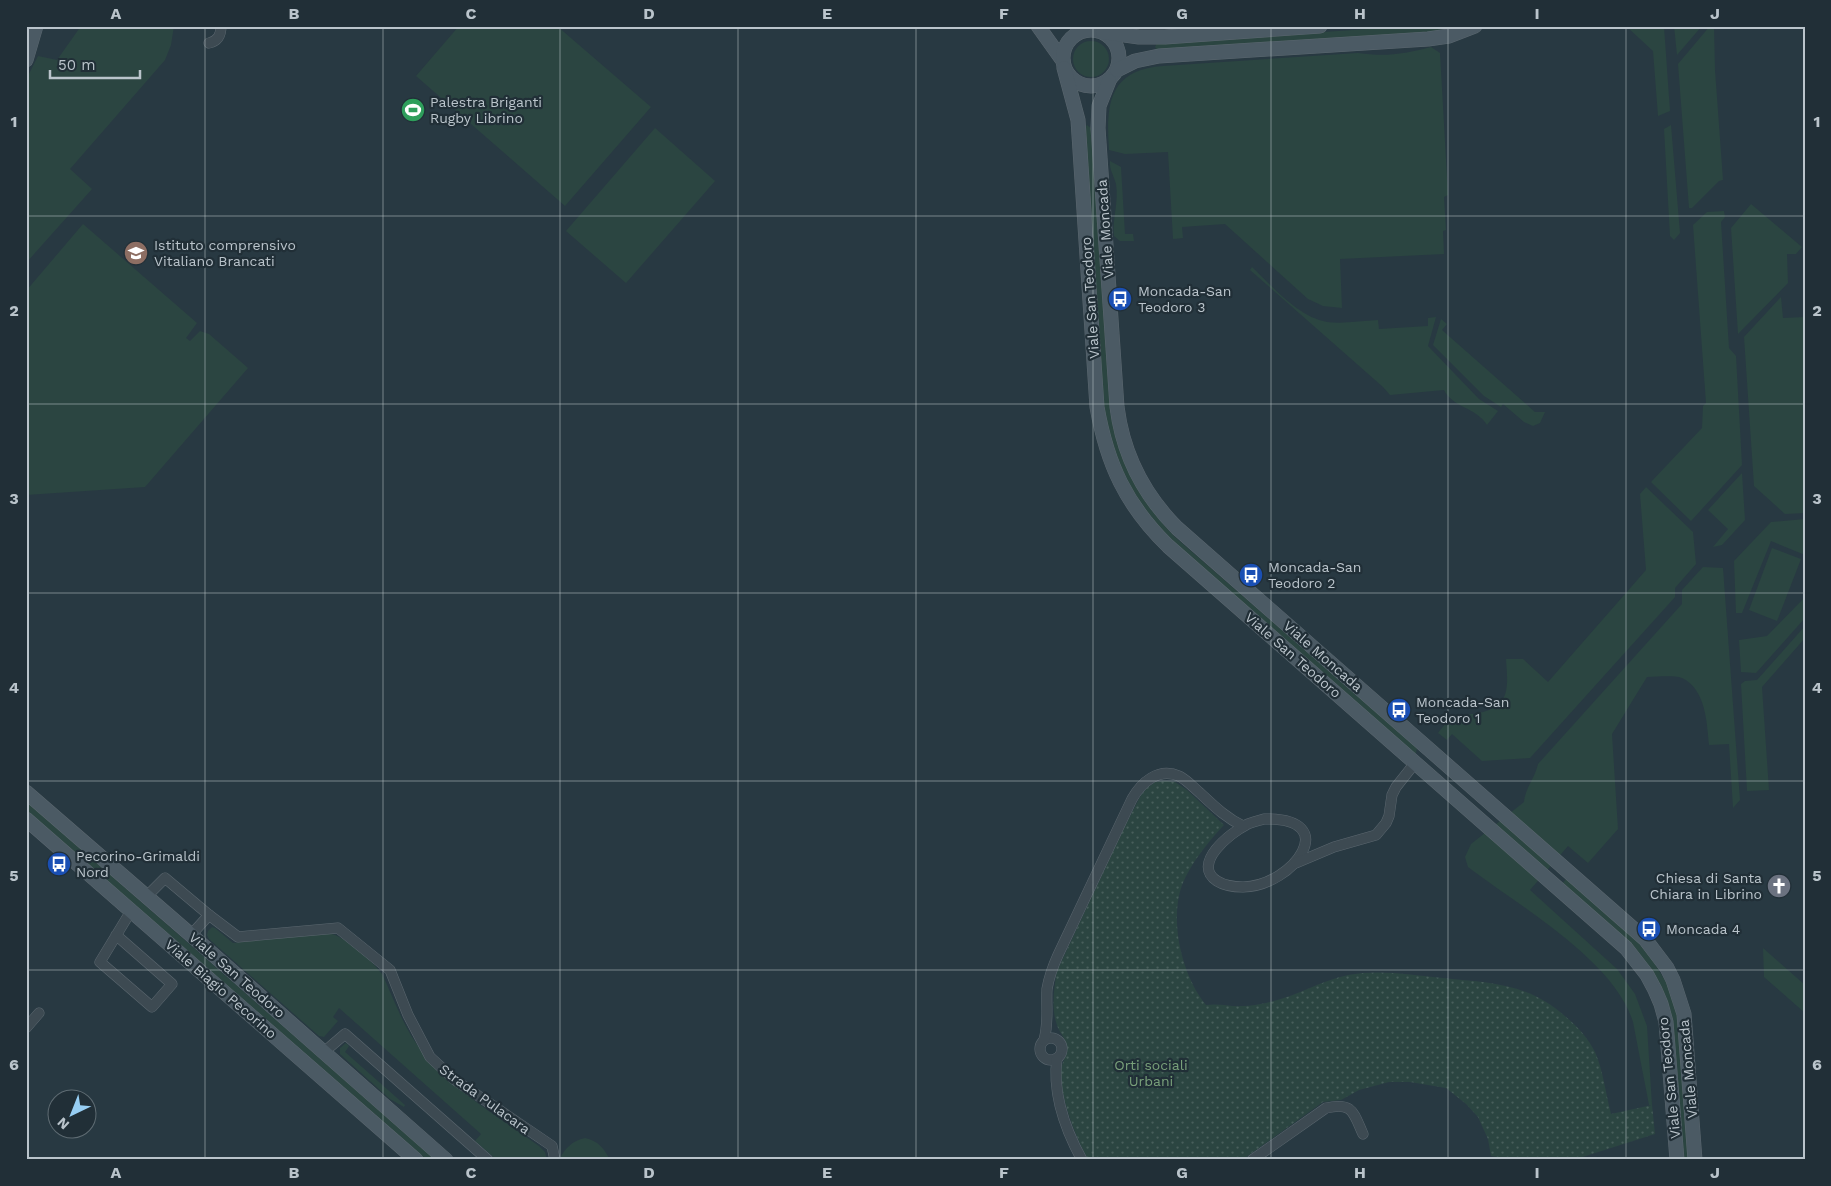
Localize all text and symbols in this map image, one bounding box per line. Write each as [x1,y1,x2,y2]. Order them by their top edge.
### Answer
text: A [111,4,122,23]
text: B [289,4,300,23]
text: C [466,4,477,23]
text: D [643,4,655,23]
text: E [822,4,832,23]
text: F [999,4,1009,23]
text: G [1176,4,1188,23]
text: H [1354,4,1366,23]
text: I [1534,4,1540,23]
text: J [1710,4,1720,23]
scale bar [50,48,140,80]
text: 50 m [58,56,95,74]
place label: Palestra Briganti Rugby Librino [430,94,542,126]
sports icon: Palestra Briganti Rugby Librino [400,97,426,123]
text: 1 [11,112,17,131]
text: 1 [1814,112,1820,131]
street label: Viale Moncada [1094,179,1116,279]
place label: Istituto comprensivo Vitaliano Brancati [154,237,296,269]
street label: Viale San Teodoro [1078,237,1102,359]
school or university icon: Istituto comprensivo Vitaliano Brancati [123,240,149,266]
place label: Moncada-San Teodoro 3 [1138,283,1231,315]
bus stop icon: Moncada-San Teodoro 3 [1107,286,1133,312]
text: 2 [9,301,19,320]
text: 2 [1812,301,1822,320]
text: 3 [9,489,19,508]
text: 3 [1812,489,1822,508]
place label: Moncada-San Teodoro 2 [1268,559,1361,591]
bus stop icon: Moncada-San Teodoro 2 [1238,562,1264,588]
street label: Viale San Teodoro [1242,609,1344,701]
street label: Viale Moncada [1280,617,1366,695]
text: 4 [9,678,19,697]
text: 4 [1812,678,1822,697]
place label: Moncada-San Teodoro 1 [1416,694,1509,726]
bus stop icon: Moncada-San Teodoro 1 [1386,697,1412,723]
place label: Pecorino-Grimaldi Nord [76,848,200,880]
bus stop icon: Pecorino-Grimaldi Nord [46,851,72,877]
text: 5 [9,866,19,885]
text: 5 [1812,866,1822,885]
place label: Chiesa di Santa Chiara in Librino [1650,870,1762,902]
church icon: Chiesa di Santa Chiara in Librino [1766,873,1792,899]
bus stop icon: Moncada 4 [1636,916,1662,942]
place label: Moncada 4 [1666,921,1740,937]
street label: Viale San Teodoro [186,929,288,1021]
street label: Viale Biagio Pecorino [162,936,280,1042]
street label: Viale San Teodoro [1655,1016,1683,1140]
street label: Viale Moncada [1676,1019,1700,1119]
text: 6 [9,1055,19,1074]
text: 6 [1812,1055,1822,1074]
park label: Orti sociali Urbani [1114,1057,1188,1089]
street label: Strada Pulacara [437,1061,533,1137]
north arrow [48,1088,98,1138]
text: N [54,1114,72,1133]
text: A [111,1163,122,1182]
text: B [289,1163,300,1182]
text: C [466,1163,477,1182]
text: D [643,1163,655,1182]
text: E [822,1163,832,1182]
text: F [999,1163,1009,1182]
text: G [1176,1163,1188,1182]
text: H [1354,1163,1366,1182]
text: I [1534,1163,1540,1182]
text: J [1710,1163,1720,1182]

